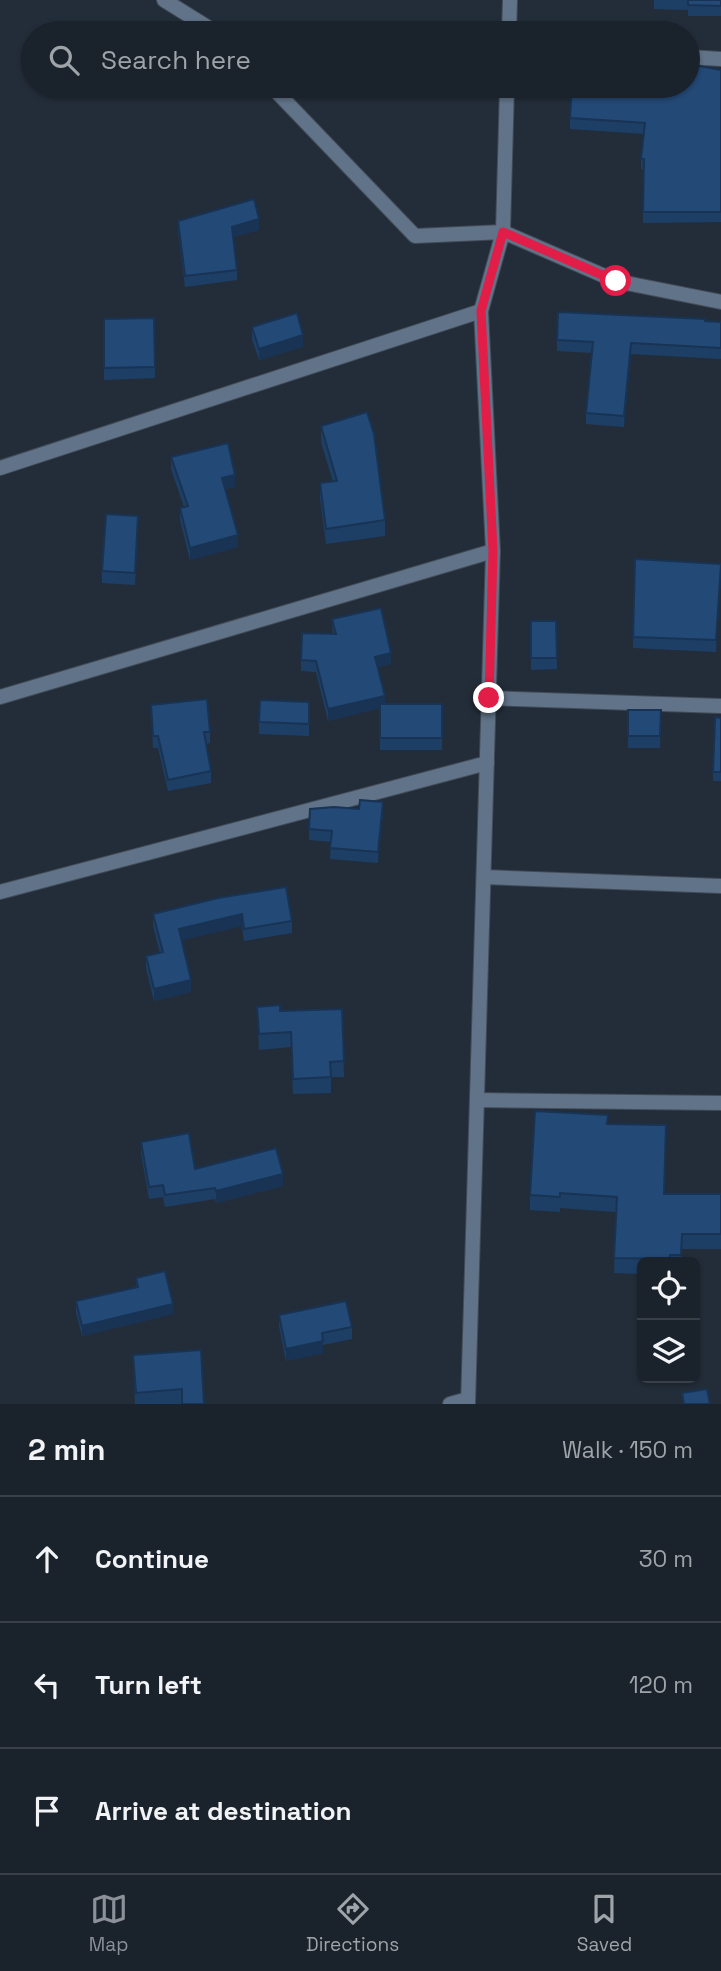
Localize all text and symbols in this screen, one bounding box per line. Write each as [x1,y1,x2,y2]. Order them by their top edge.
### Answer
search box [21,21,700,98]
icon: search [45,41,83,79]
text: Search here [101,43,251,77]
route start [600,265,631,296]
route end [473,682,504,713]
map controls [637,1257,700,1383]
button: locate [637,1257,700,1320]
button: layers [637,1320,700,1383]
text: 2 min [28,1430,106,1469]
text: Walk · 150 m [562,1435,693,1465]
icon: ahead [28,1540,66,1578]
text: Continue [95,1542,209,1576]
text: 30 m [639,1544,693,1574]
icon: left [28,1666,66,1704]
text: Turn left [95,1668,202,1702]
text: 120 m [629,1670,693,1700]
icon: arrive [28,1792,66,1830]
text: Arrive at destination [95,1794,352,1828]
tab: Map [89,1890,128,1957]
tab: Directions [306,1890,399,1957]
tab: Saved [577,1890,632,1957]

